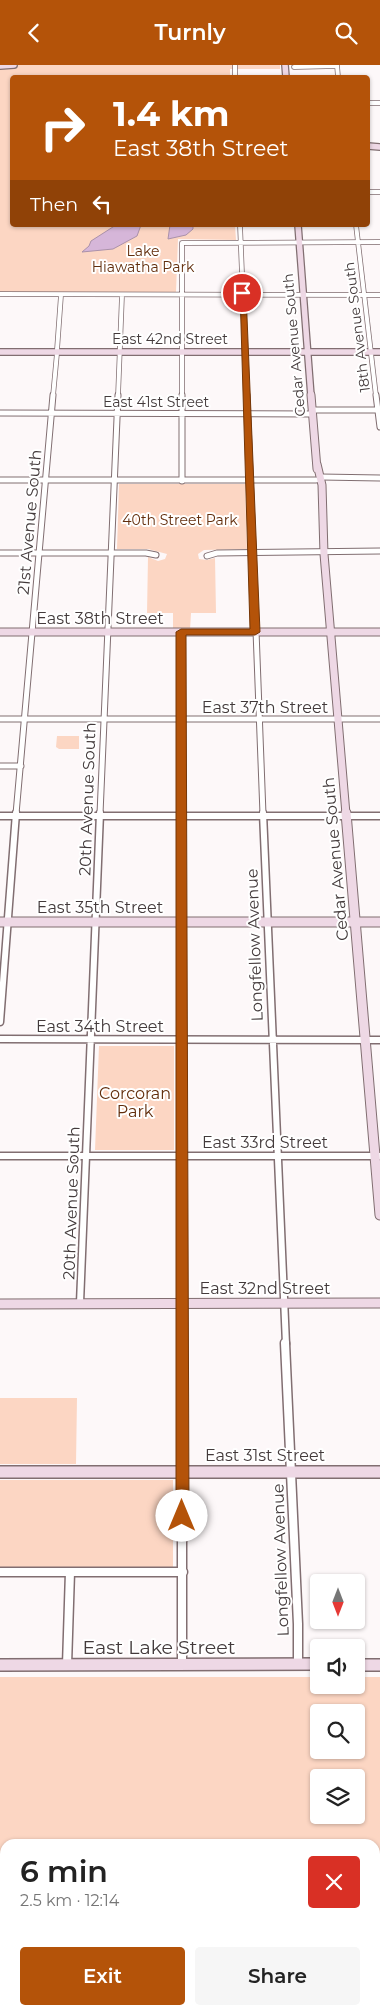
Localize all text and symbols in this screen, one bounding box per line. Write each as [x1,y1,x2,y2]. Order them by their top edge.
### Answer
icon: back [20,19,48,47]
text: Turnly [154,19,226,46]
icon: search [332,19,360,47]
text: 1.4 km [113,92,229,135]
icon: right [30,95,95,160]
text: East 38th Street [113,135,289,162]
icon: left [88,190,116,218]
text: Then [30,193,78,216]
park label: Lake Hiawatha Park [92,242,195,276]
street label: 18th Avenue South [340,261,374,393]
pin [221,272,263,314]
street label: Cedar Avenue South [279,273,309,417]
icon: arrive [228,279,256,307]
street label: East 42nd Street [112,330,228,348]
street label: East 41st Street [103,393,209,411]
street label: 21st Avenue South [14,449,45,596]
park label: 40th Street Park [122,511,238,529]
street label: East 38th Street [36,609,164,628]
street label: East 37th Street [202,698,329,717]
street label: 20th Avenue South [75,722,100,876]
street label: Cedar Avenue South [319,776,352,942]
street label: Longfellow Avenue [242,868,267,1022]
street label: East 35th Street [37,898,164,917]
street label: East 34th Street [36,1017,164,1036]
park label: Corcoran Park [99,1084,171,1121]
street label: 20th Avenue South [59,1126,84,1280]
street label: East 33rd Street [202,1133,329,1152]
street label: East 32nd Street [200,1279,331,1298]
street label: East 31st Street [205,1446,326,1465]
street label: Longfellow Avenue [268,1483,293,1637]
position arrow [155,1489,207,1541]
north arrow [310,1574,365,1629]
map controls [310,1574,365,1824]
street label: East Lake Street [83,1636,236,1659]
button: sound [310,1639,365,1694]
button: search [310,1704,365,1759]
button: layers [310,1769,365,1824]
text: 6 min [20,1853,108,1890]
button: close [308,1856,360,1908]
text: 2.5 km · 12:14 [20,1891,119,1910]
button: Exit [20,1947,185,2005]
button: Share [195,1947,360,2005]

